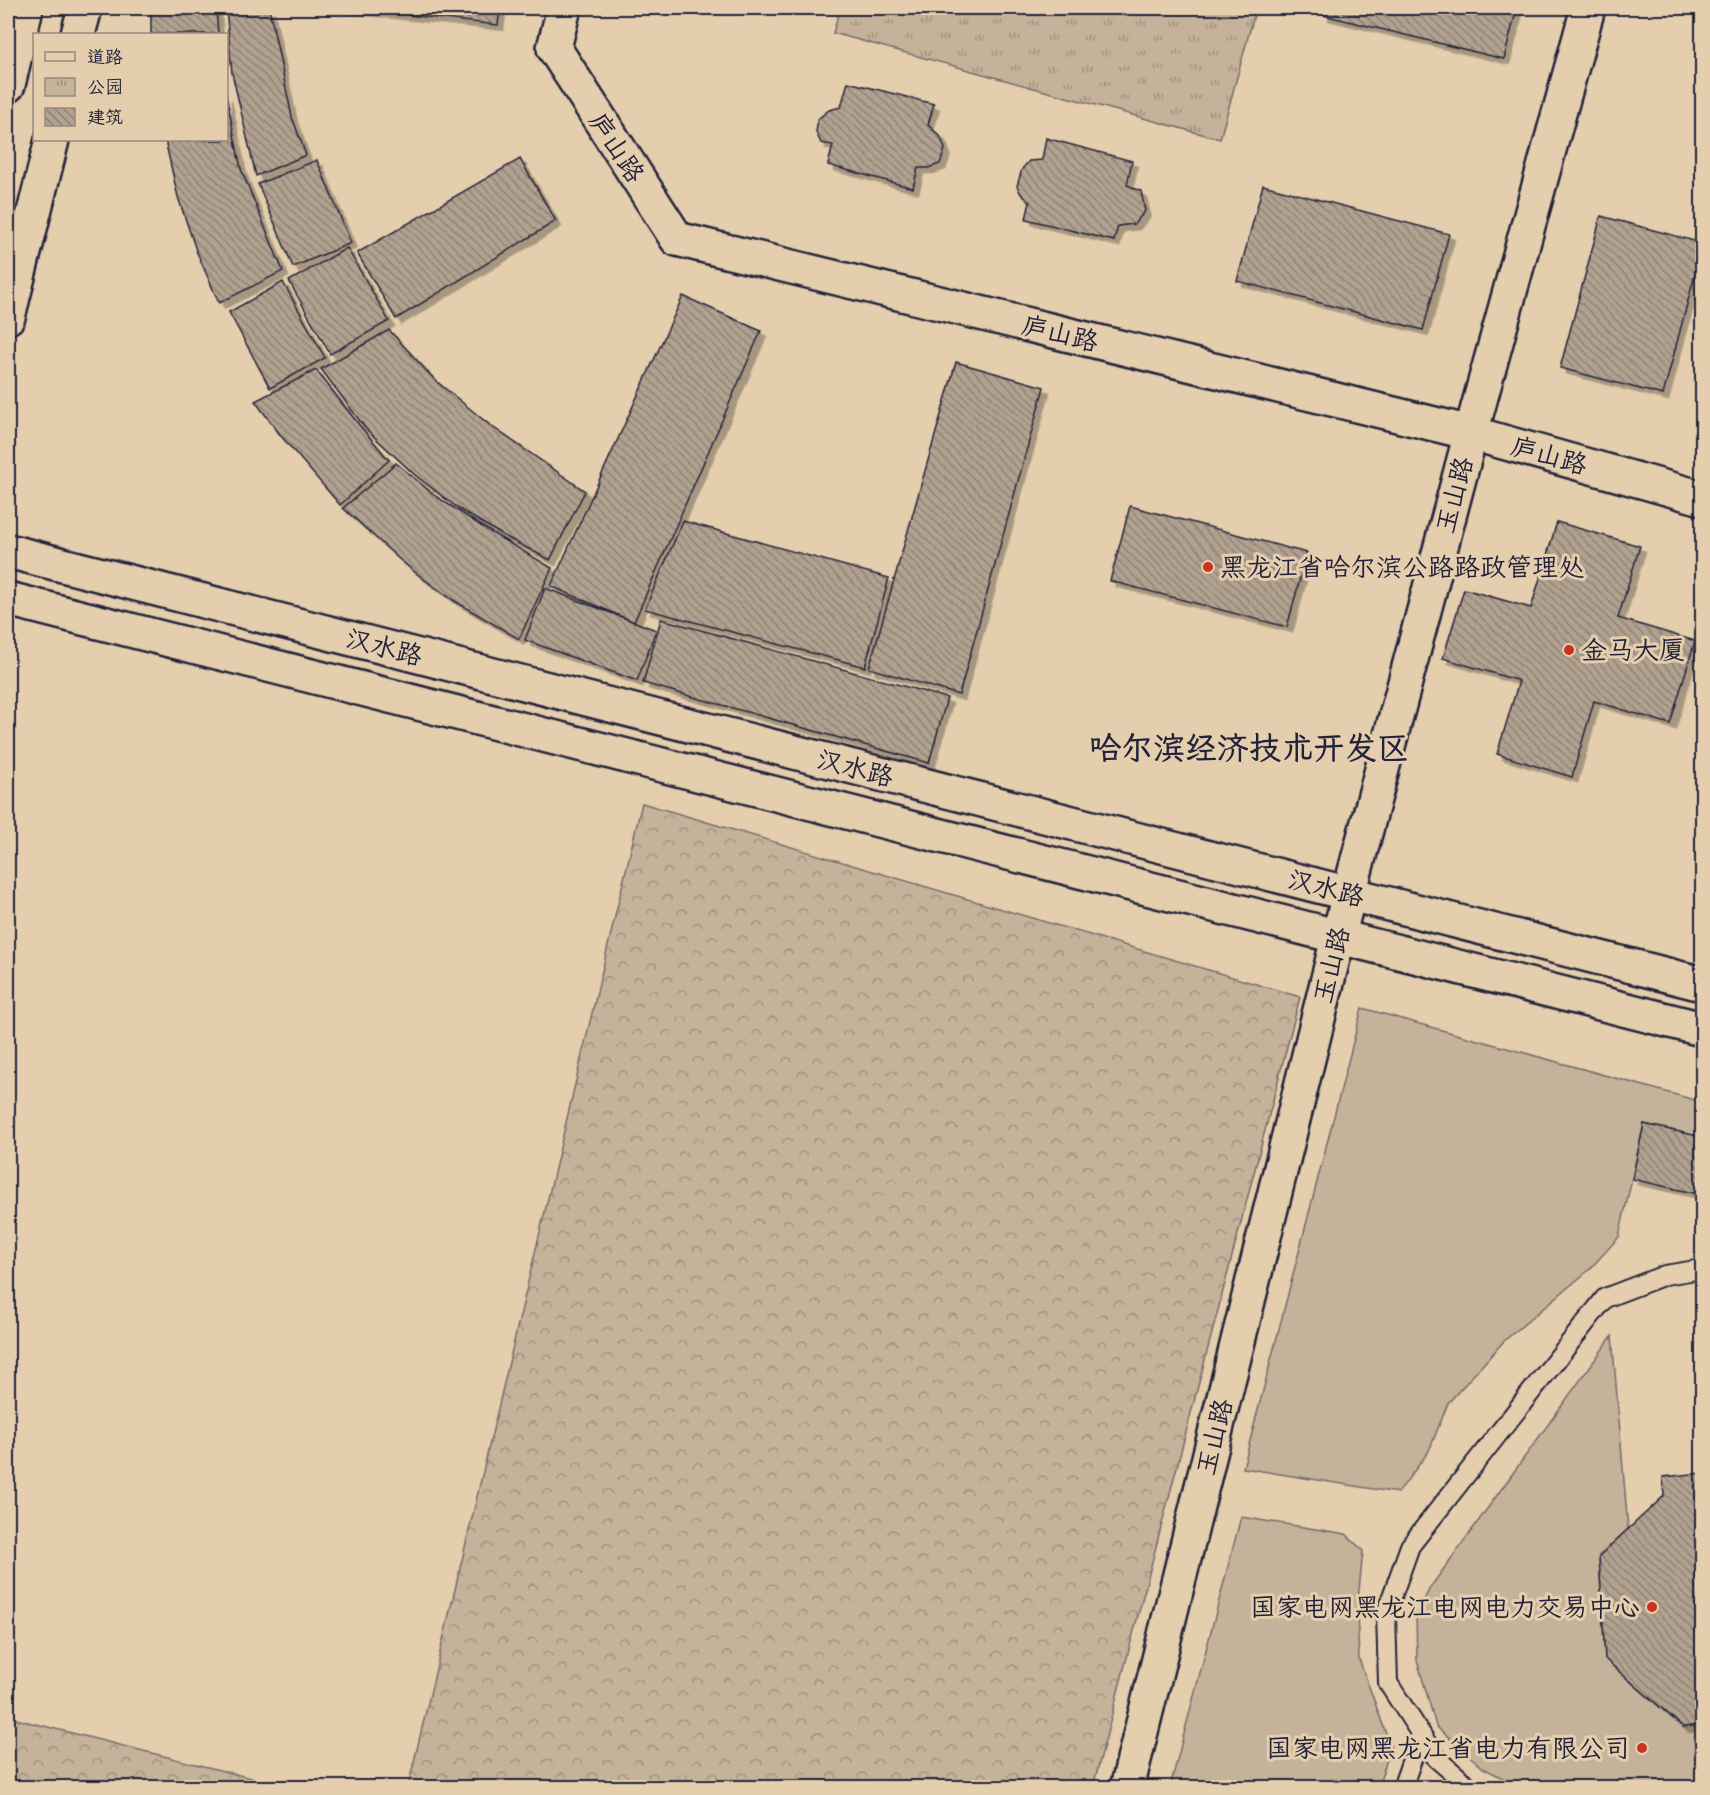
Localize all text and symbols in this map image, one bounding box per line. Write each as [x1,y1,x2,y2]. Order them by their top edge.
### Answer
legend [33,33,228,141]
text: 道路 [87,46,123,68]
text: 公园 [87,76,123,98]
text: 建筑 [87,106,123,128]
street label: 庐山路 [582,106,652,188]
street label: 庐山路 [1018,308,1102,358]
street label: 庐山路 [1507,429,1591,481]
street label: 玉山路 [1428,453,1480,537]
place label: 黑龙江省哈尔滨公路路政管理处 [1220,551,1584,583]
marker: 黑龙江省哈尔滨公路路政管理处 [1201,560,1215,574]
street label: 汉水路 [342,622,426,672]
place label: 金马大厦 [1581,634,1685,666]
marker: 金马大厦 [1562,643,1576,657]
district label: 哈尔滨经济技术开发区 [1089,729,1409,767]
street label: 汉水路 [813,743,897,793]
street label: 汉水路 [1284,863,1368,913]
street label: 玉山路 [1306,923,1356,1007]
street label: 玉山路 [1189,1395,1239,1479]
place label: 国家电网黑龙江电网电力交易中心 [1250,1591,1640,1623]
marker: 国家电网黑龙江电网电力交易中心 [1645,1600,1659,1614]
place label: 国家电网黑龙江省电力有限公司 [1266,1732,1630,1764]
marker: 国家电网黑龙江省电力有限公司 [1635,1741,1649,1755]

